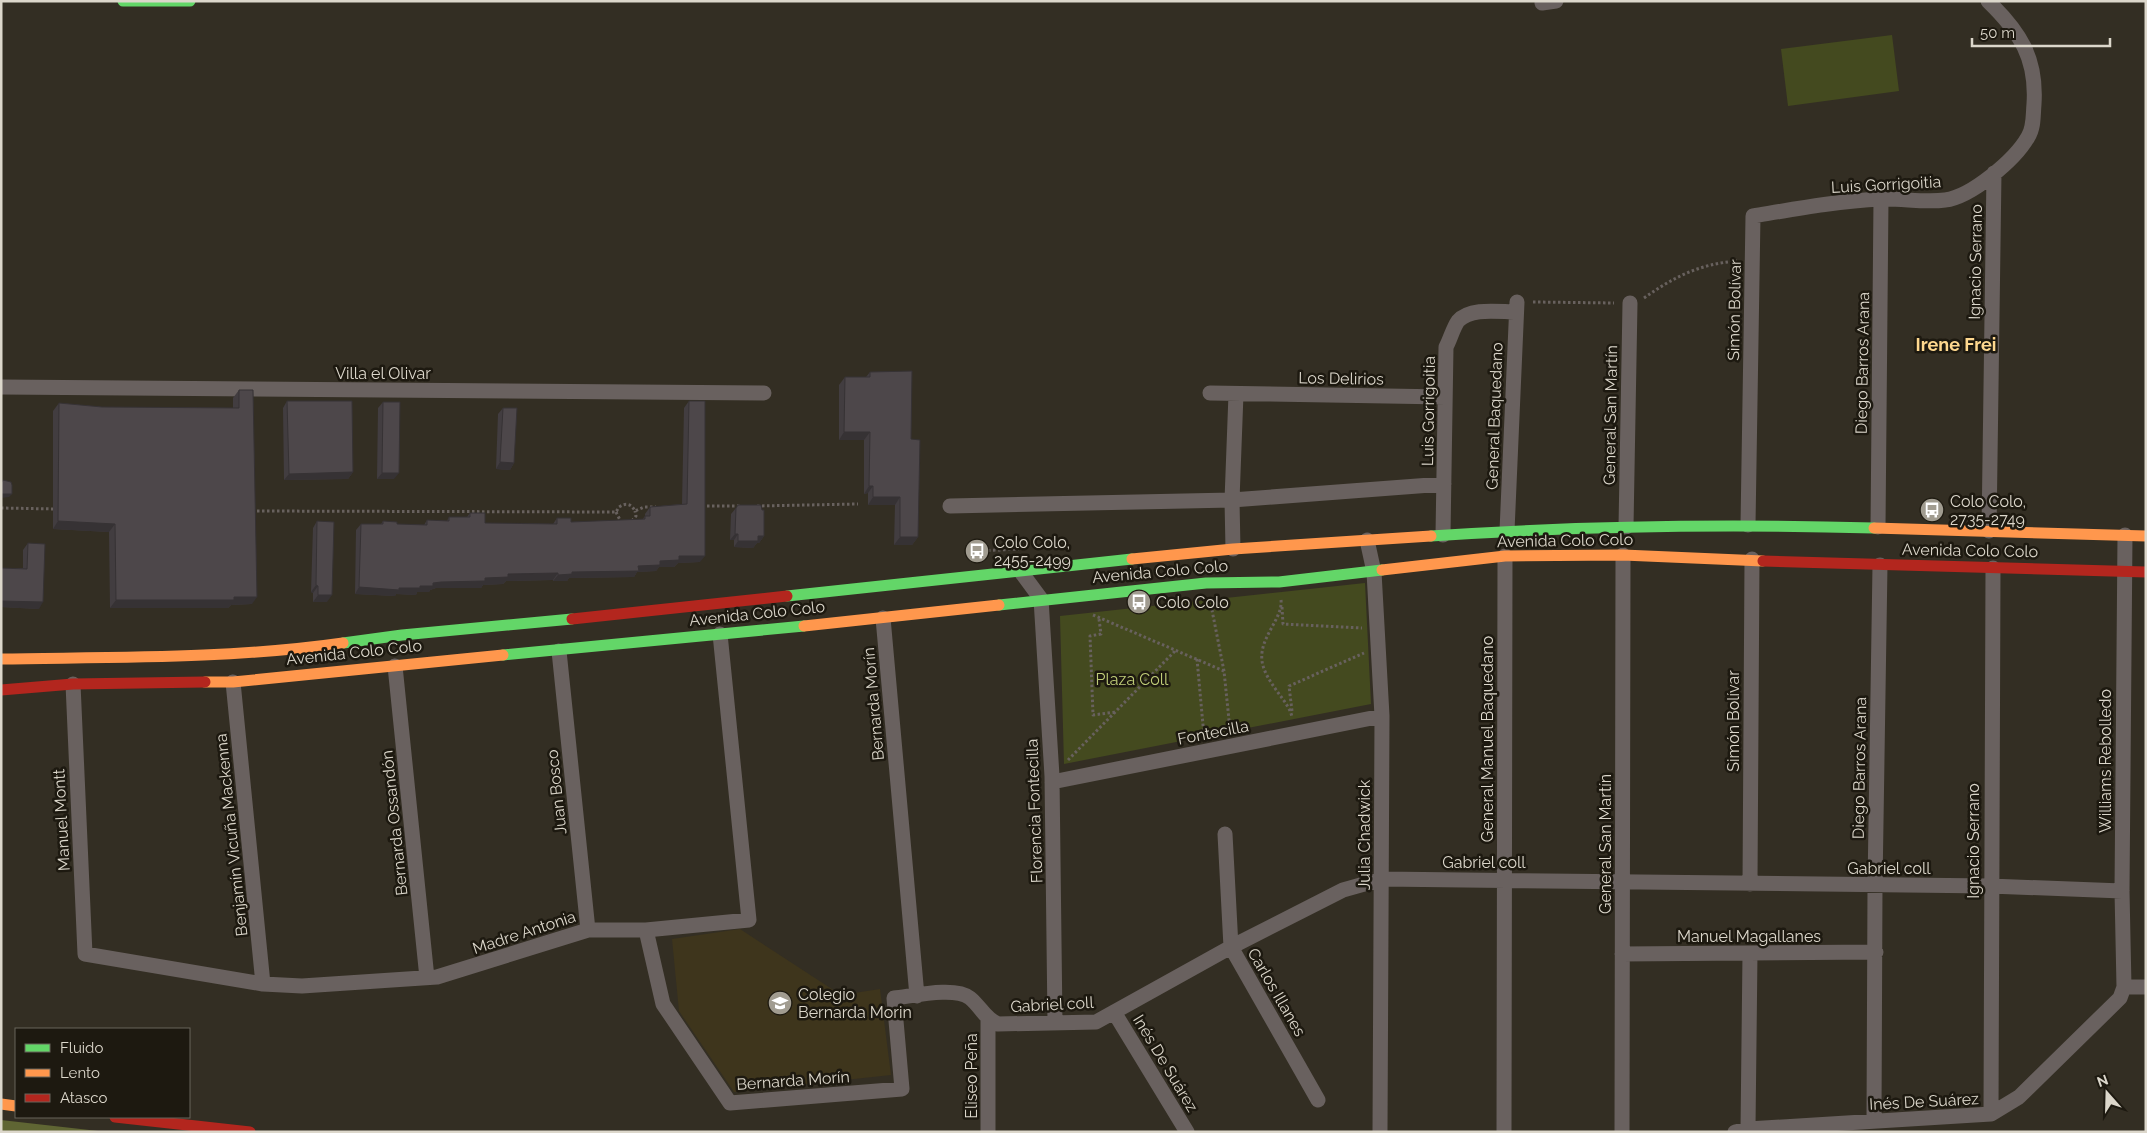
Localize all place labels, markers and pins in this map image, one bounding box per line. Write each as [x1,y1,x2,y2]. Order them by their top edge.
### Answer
place label: Colo Colo, 2735-2749 [1950,492,2026,529]
bus stop icon: Colo Colo, 2735-2749 [1919,497,1945,523]
place label: Colo Colo, 2455-2499 [994,533,1071,570]
bus stop icon: Colo Colo, 2455-2499 [964,538,990,564]
bus stop icon: Colo Colo [1126,589,1152,615]
place label: Colo Colo [1156,593,1229,612]
place label: Colegio Bernarda Morin [798,985,912,1022]
school or university icon: Colegio Bernarda Morin [767,990,793,1016]

